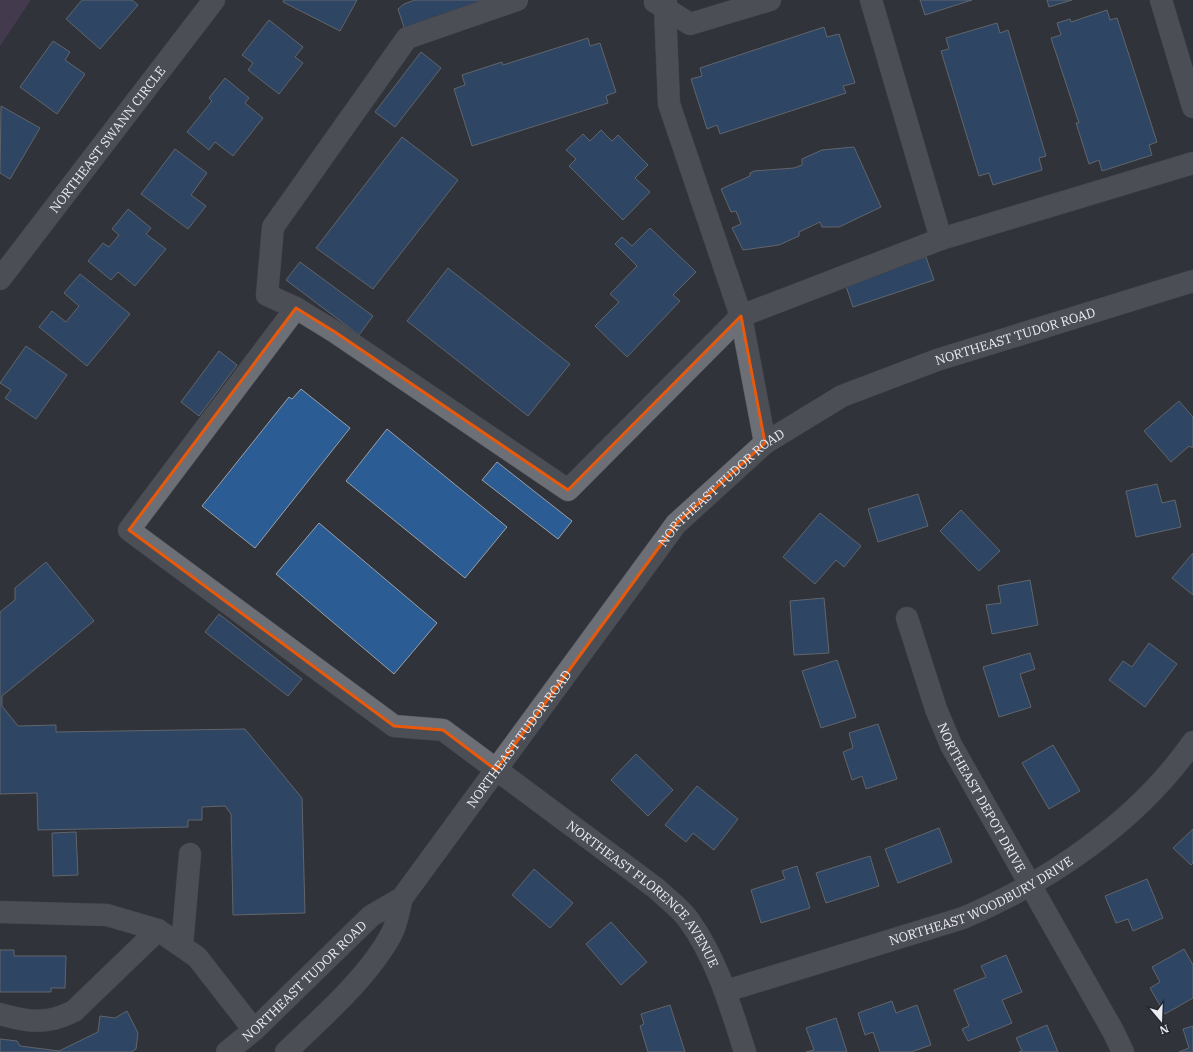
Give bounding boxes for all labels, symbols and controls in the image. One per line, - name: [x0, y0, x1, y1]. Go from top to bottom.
- street label: NORTHEAST SWANN CIRCLE: [46, 63, 169, 217]
- street label: NORTHEAST TUDOR ROAD: [933, 304, 1098, 369]
- street label: NORTHEAST TUDOR ROAD: [654, 425, 788, 550]
- street label: NORTHEAST TUDOR ROAD: [463, 667, 575, 811]
- street label: NORTHEAST DEPOT DRIVE: [934, 720, 1029, 875]
- street label: NORTHEAST FLORENCE AVENUE: [563, 817, 722, 970]
- street label: NORTHEAST WOODBURY DRIVE: [887, 853, 1076, 949]
- street label: NORTHEAST TUDOR ROAD: [239, 917, 370, 1045]
- north arrow: [1141, 1000, 1181, 1040]
- text: N: [1158, 1021, 1171, 1038]

